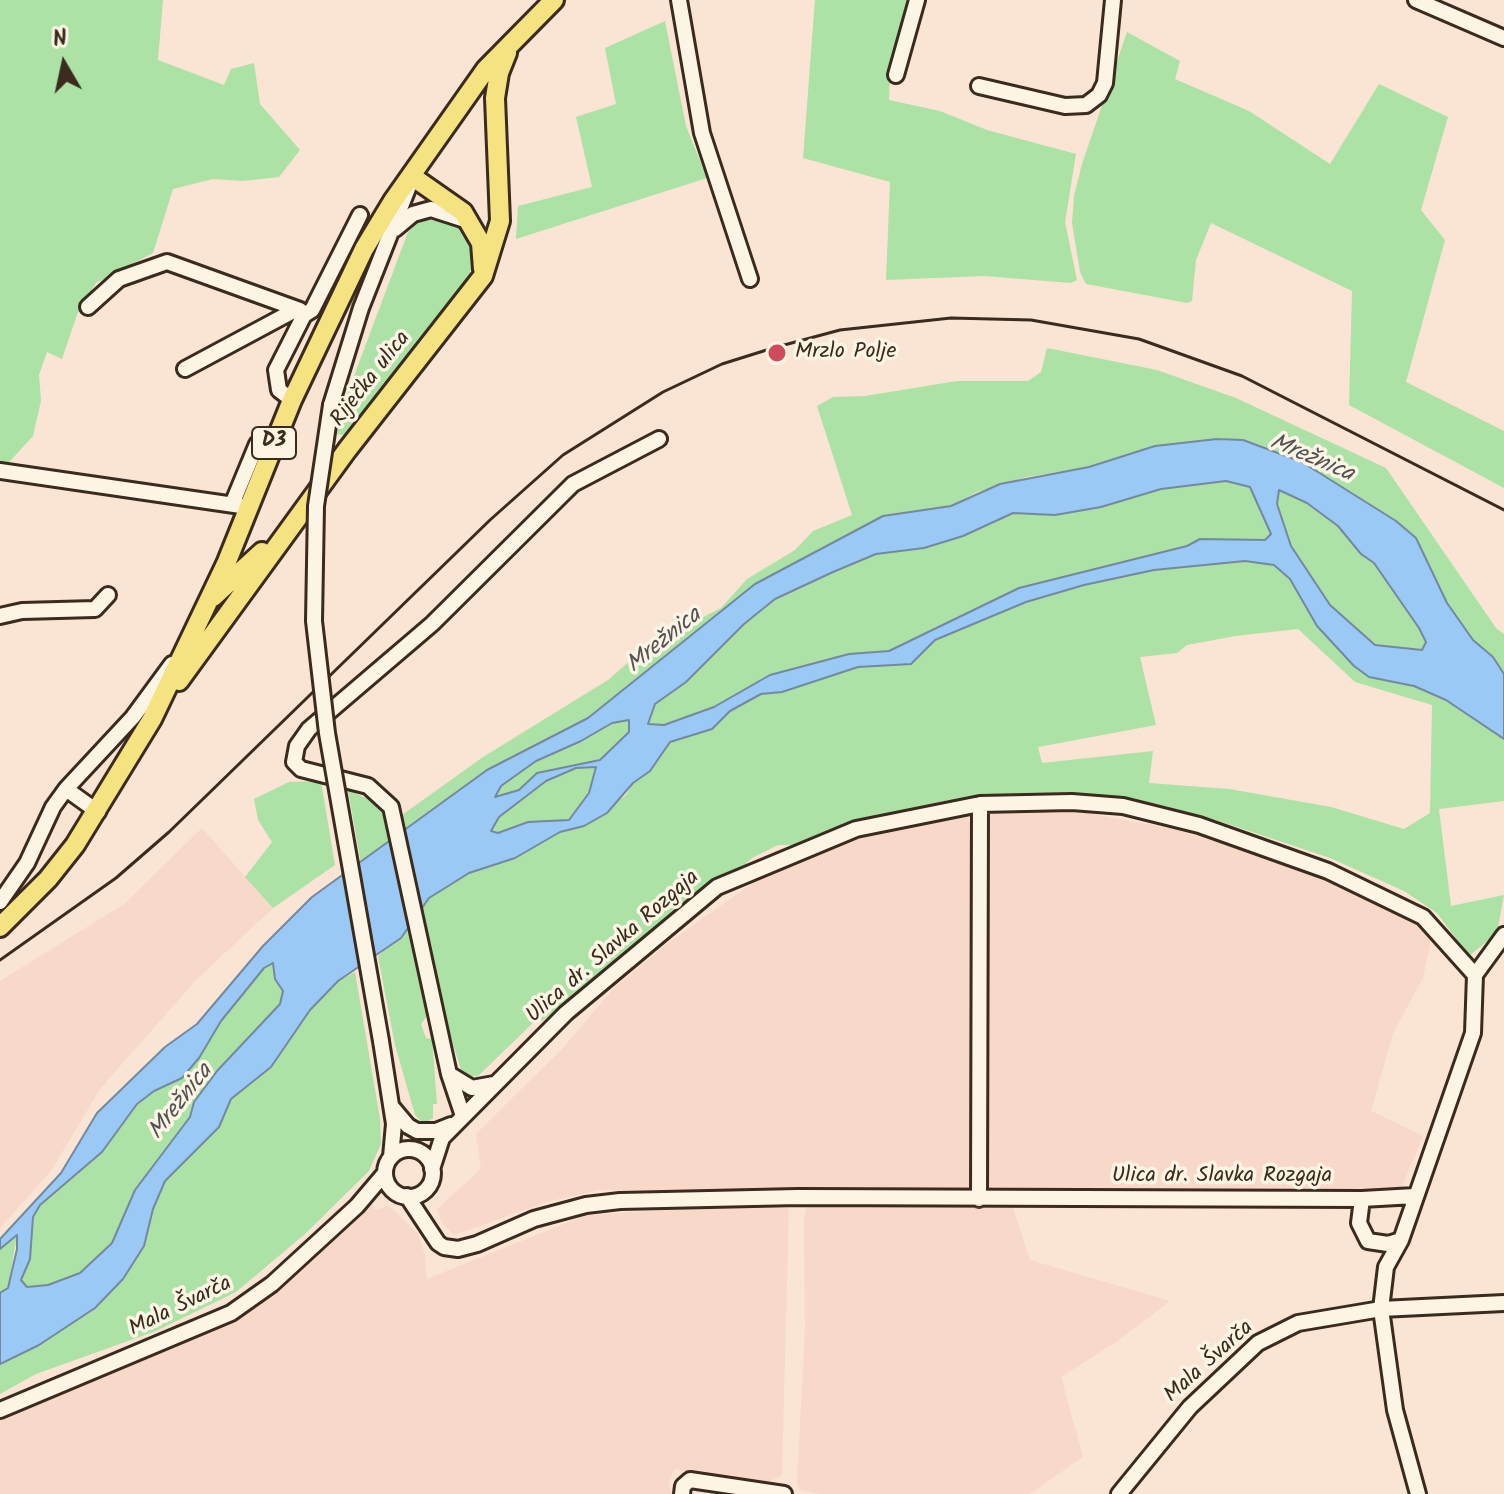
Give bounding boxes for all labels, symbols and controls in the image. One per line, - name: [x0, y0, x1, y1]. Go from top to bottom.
- text: N: [51, 21, 70, 58]
- north arrow: [24, 24, 104, 104]
- street label: Riječka ulica: [326, 327, 418, 433]
- place label: Mrzlo Polje: [795, 340, 896, 366]
- marker: Mrzlo Polje: [766, 342, 788, 364]
- road number: D3: [252, 427, 296, 459]
- water label: Mrežnica: [1265, 429, 1357, 491]
- water label: Mrežnica: [622, 603, 708, 681]
- street label: Ulica dr. Slavka Rozgaja: [522, 866, 706, 1030]
- water label: Mrežnica: [143, 1059, 221, 1147]
- street label: Ulica dr. Slavka Rozgaja: [1112, 1164, 1332, 1190]
- street label: Mala Švarča: [125, 1272, 237, 1344]
- street label: Mala Švarča: [1160, 1316, 1260, 1410]

